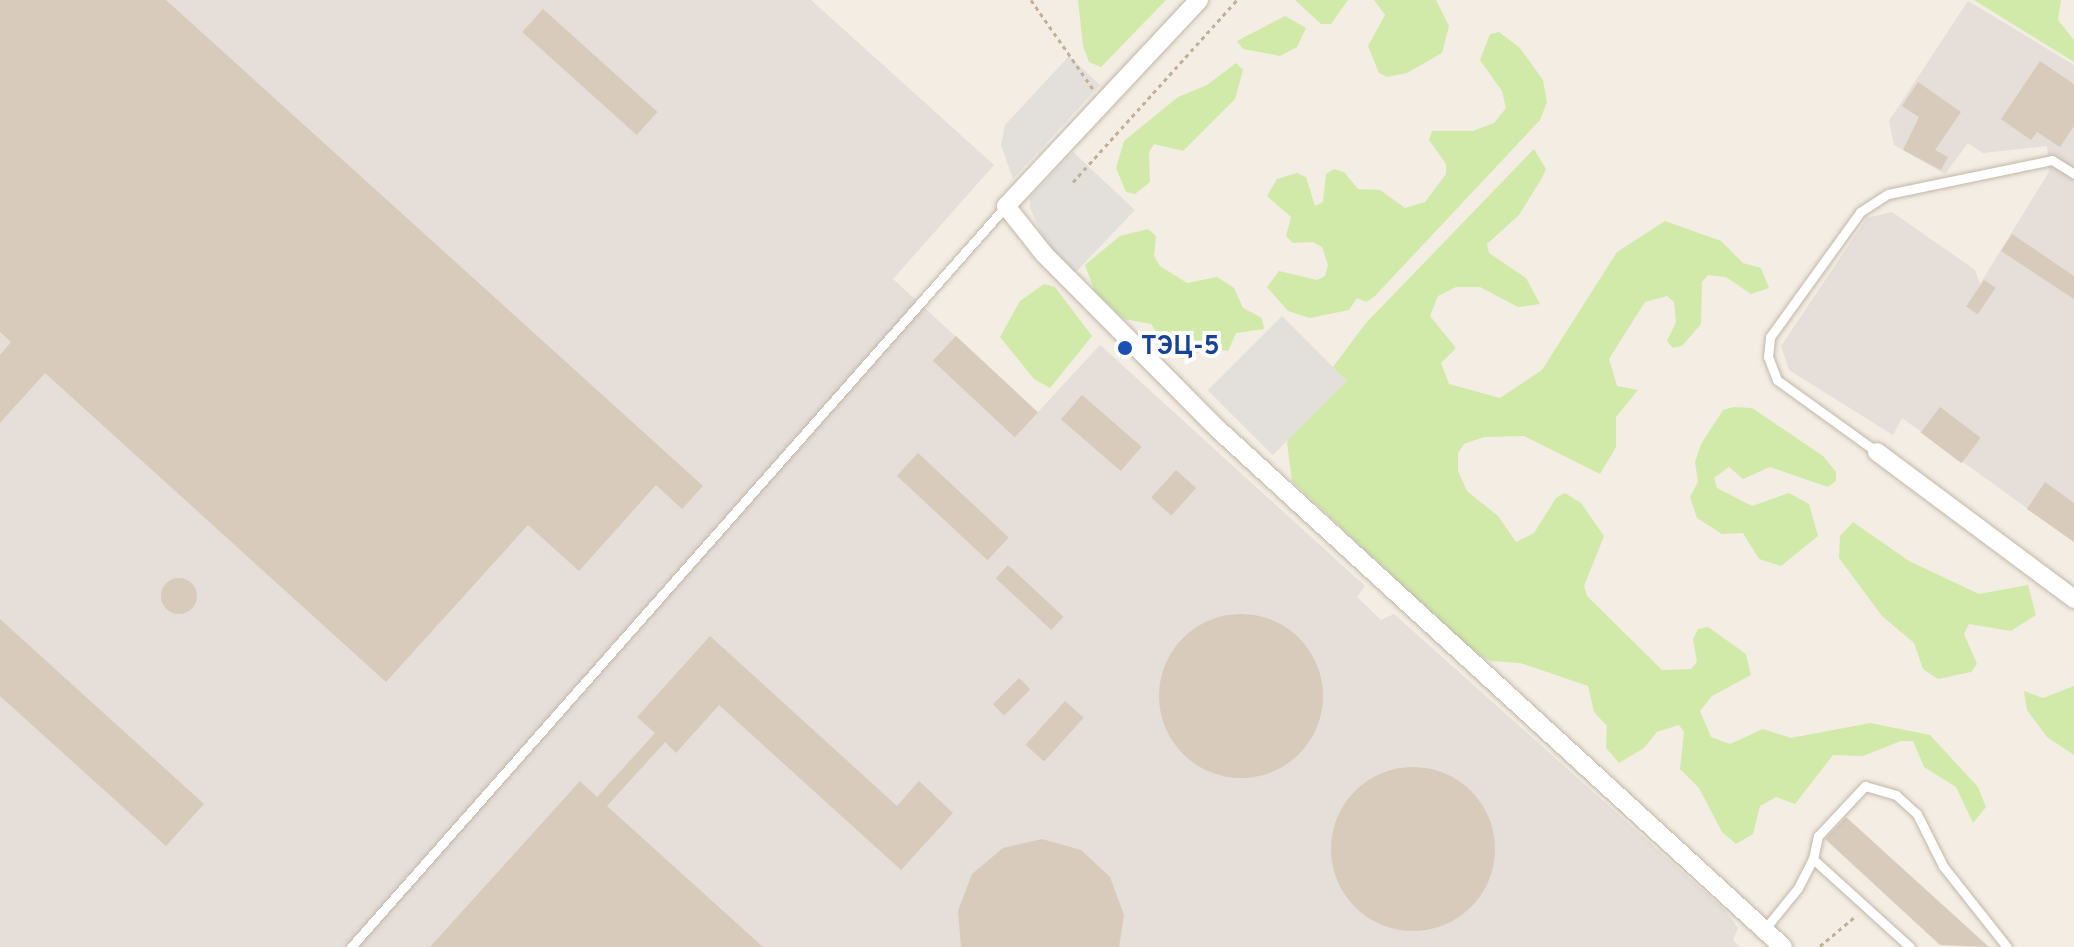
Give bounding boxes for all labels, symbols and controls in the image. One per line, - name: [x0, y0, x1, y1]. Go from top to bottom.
- place label: ТЭЦ-5: [1141, 332, 1220, 364]
- marker: ТЭЦ-5: [1116, 339, 1134, 357]

